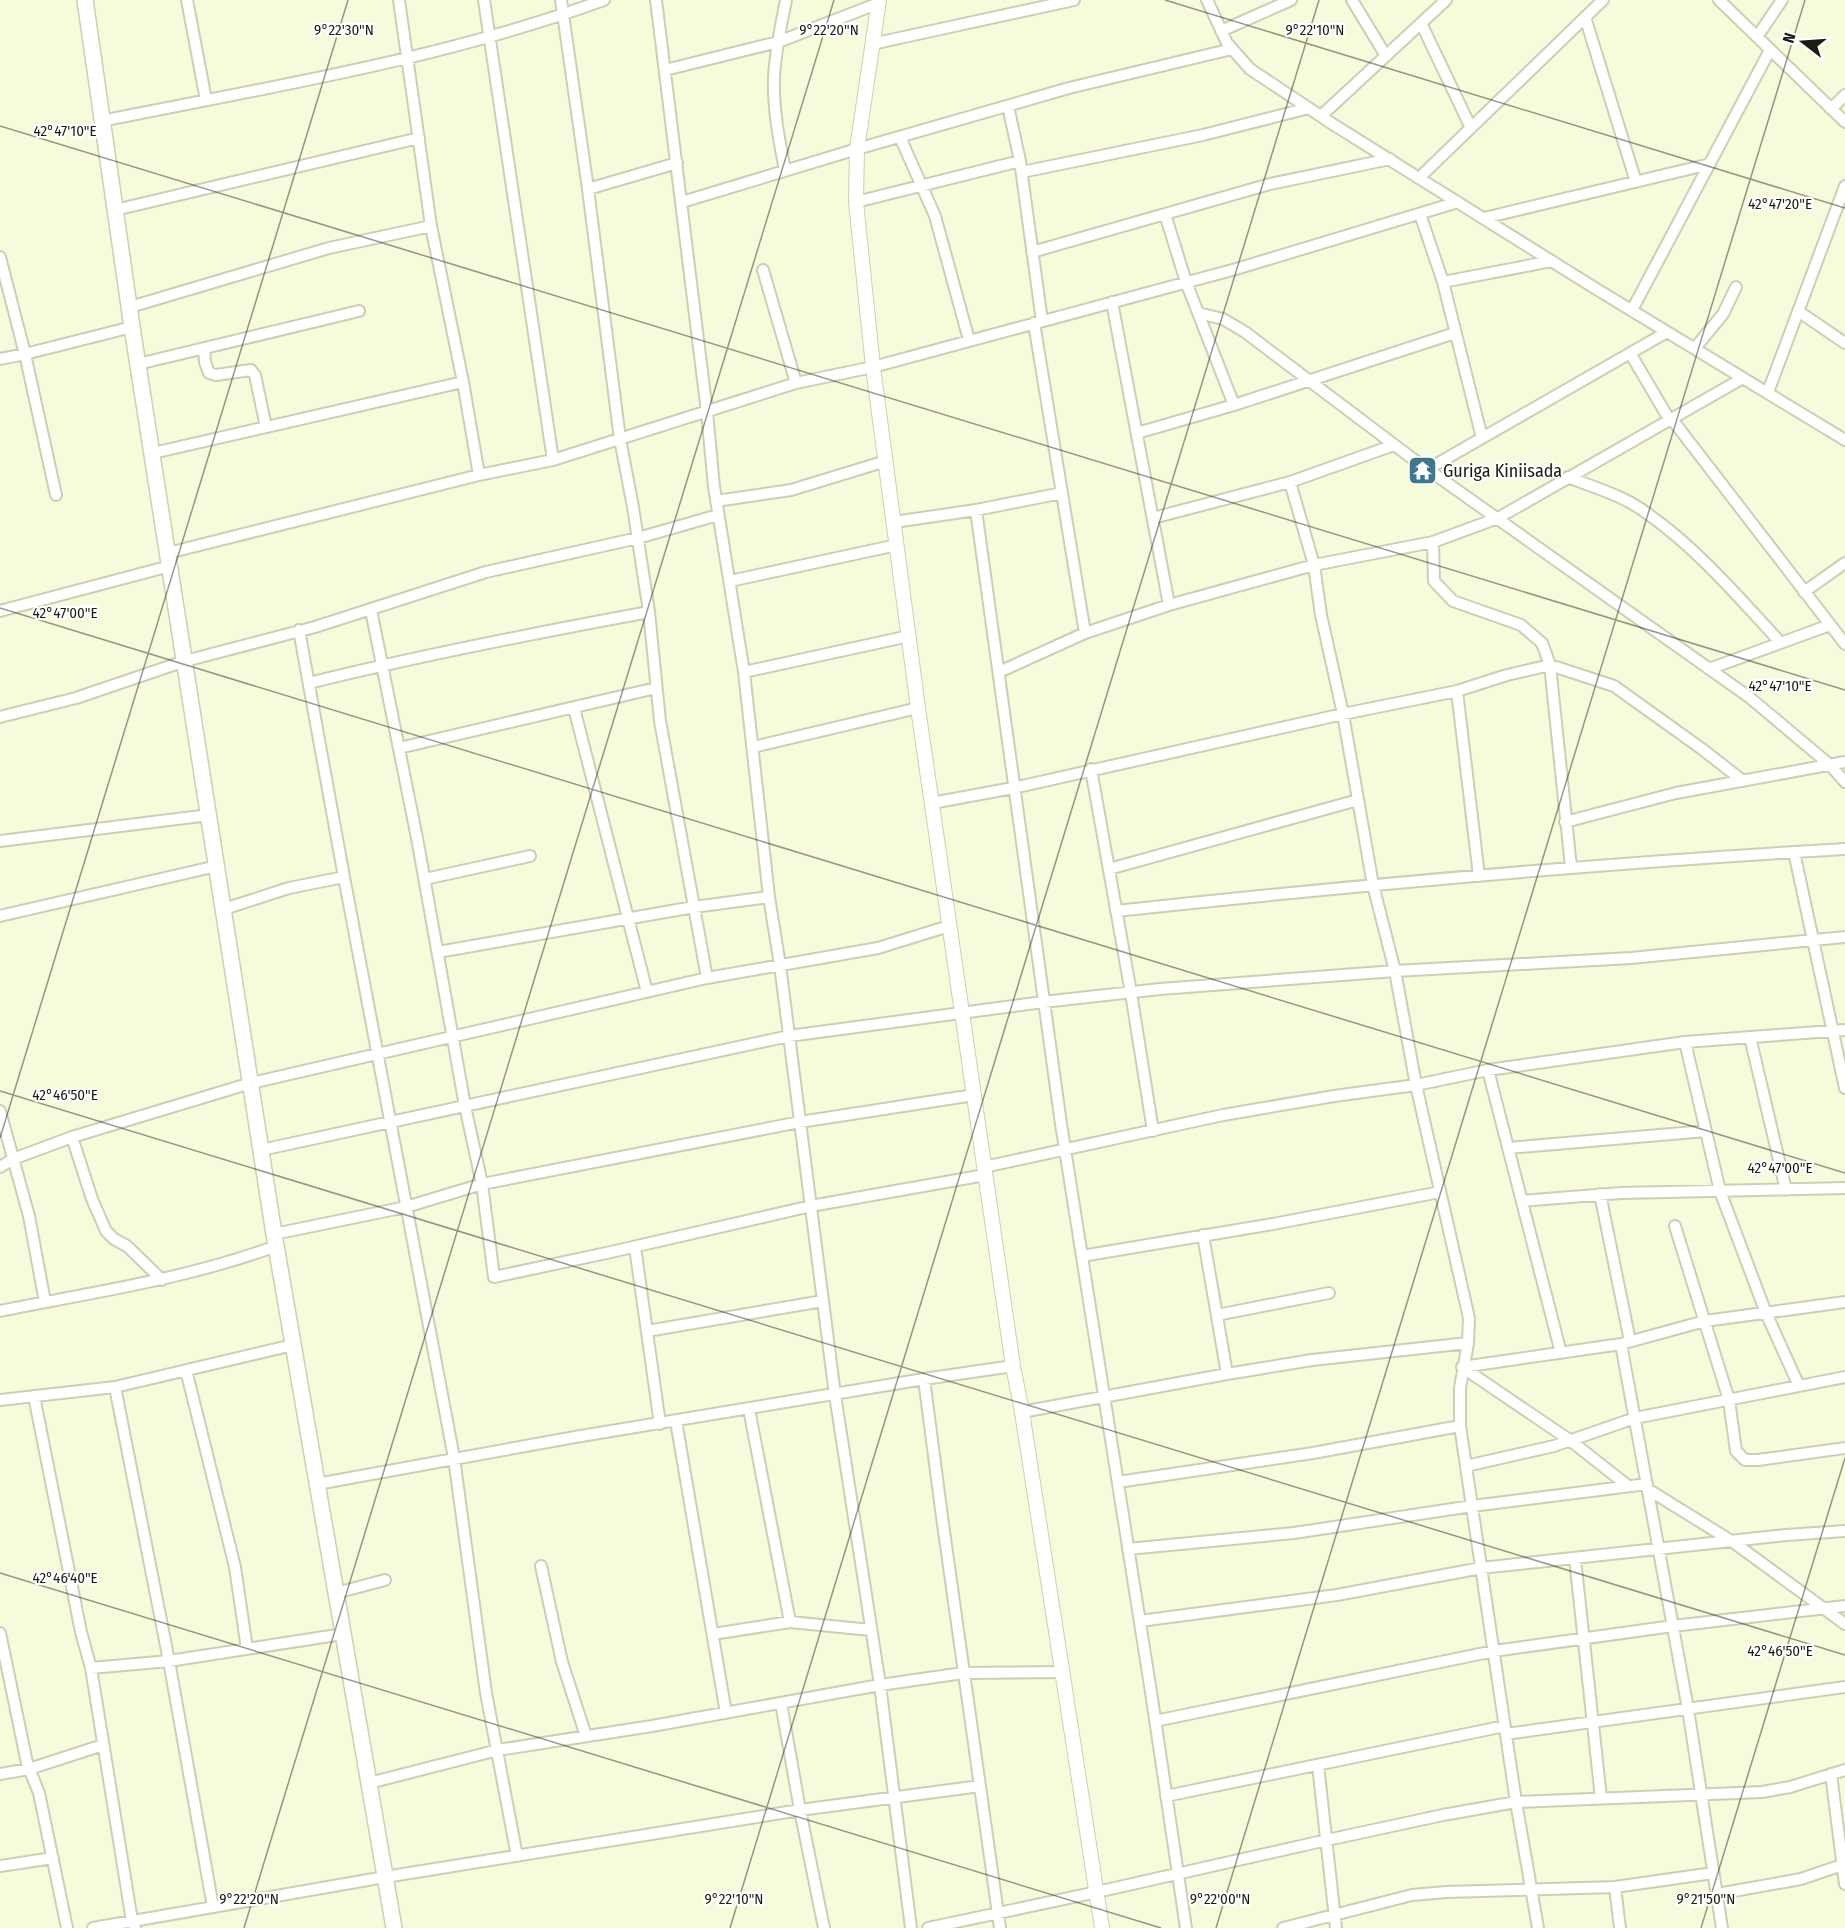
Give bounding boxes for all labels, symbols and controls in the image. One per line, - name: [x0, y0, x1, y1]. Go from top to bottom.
- north arrow: [1773, 12, 1833, 72]
- text: 9°22'30"N: [314, 21, 374, 39]
- text: 9°22'20"N: [799, 21, 859, 39]
- text: 9°22'10"N: [1286, 21, 1344, 39]
- text: N: [1779, 30, 1800, 45]
- text: 42°47'10"E: [33, 122, 97, 140]
- text: 42°47'20"E: [1748, 195, 1812, 213]
- temple icon: Guriga Kiniisada: [1406, 455, 1438, 487]
- place label: Guriga Kiniisada: [1443, 460, 1562, 482]
- text: 42°47'00"E: [33, 604, 97, 622]
- text: 42°47'10"E: [1748, 677, 1812, 695]
- text: 42°46'50"E: [32, 1086, 98, 1104]
- text: 42°47'00"E: [1748, 1159, 1812, 1177]
- text: 42°46'40"E: [32, 1569, 98, 1587]
- text: 42°46'50"E: [1747, 1642, 1813, 1660]
- text: 9°22'20"N: [219, 1890, 279, 1908]
- text: 9°22'10"N: [705, 1890, 763, 1908]
- text: 9°22'00"N: [1190, 1890, 1250, 1908]
- text: 9°21'50"N: [1677, 1890, 1735, 1908]

